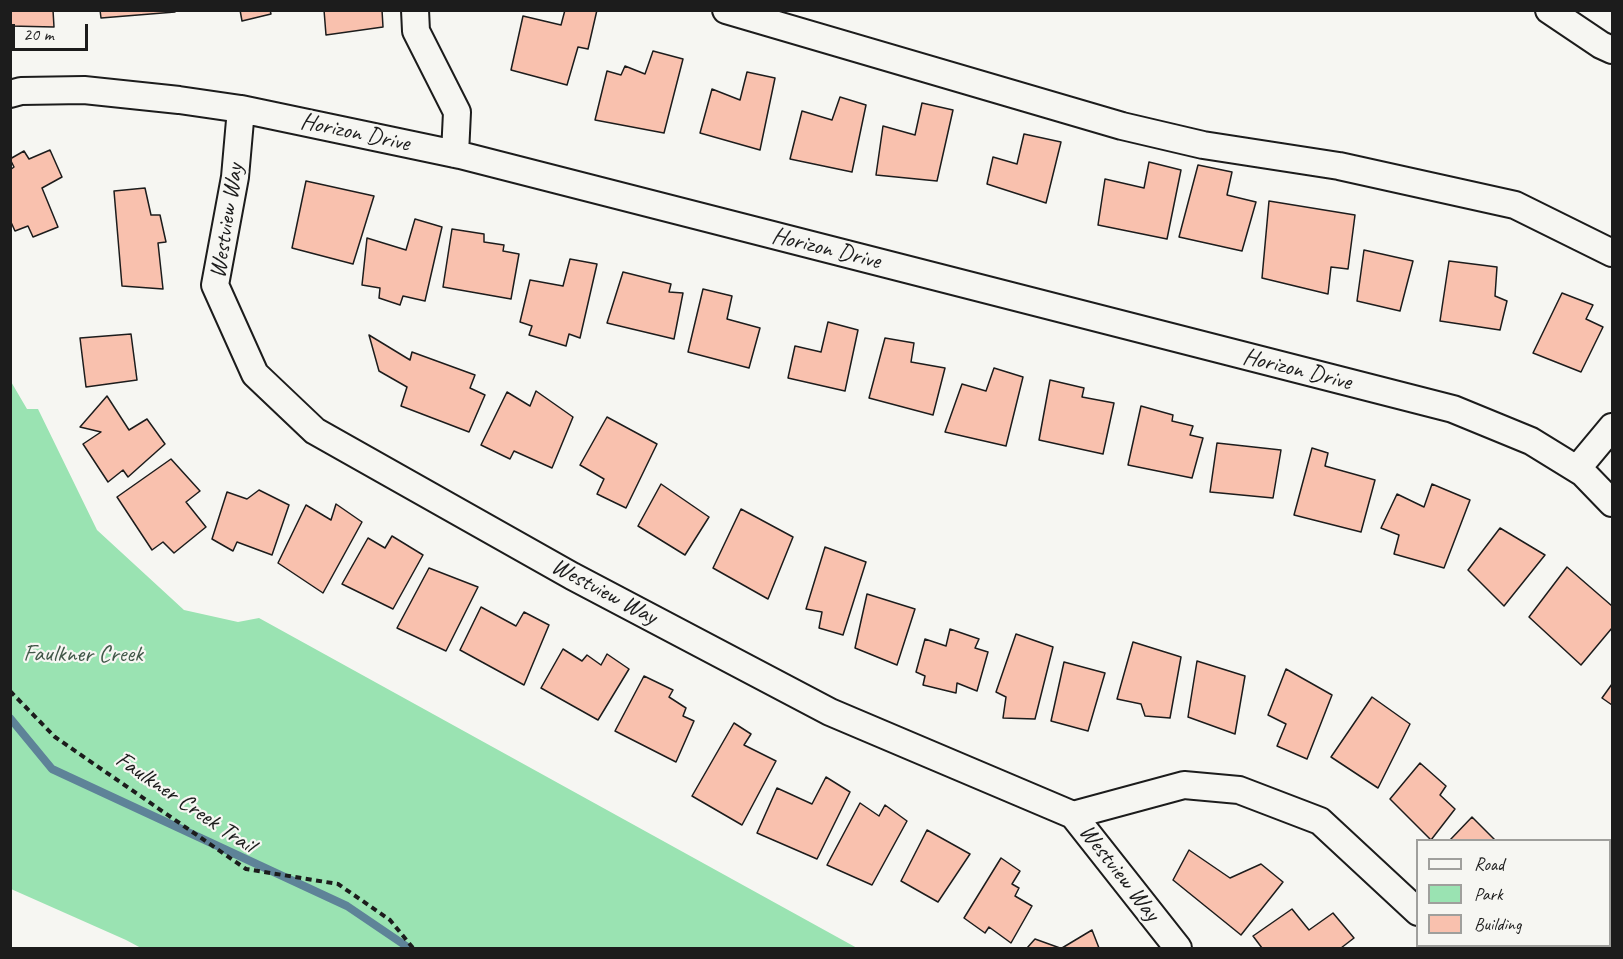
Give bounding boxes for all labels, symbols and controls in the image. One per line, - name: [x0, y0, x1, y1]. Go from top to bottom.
- scale bar: [15, 12, 92, 50]
- text: 20 m: [23, 23, 54, 45]
- street label: Horizon Drive: [298, 107, 412, 159]
- street label: Westview Way: [204, 162, 250, 280]
- street label: Horizon Drive: [769, 222, 883, 276]
- street label: Horizon Drive: [1240, 343, 1354, 397]
- street label: Westview Way: [546, 552, 662, 632]
- park label: Faulkner Creek: [23, 641, 143, 669]
- street label: Faulkner Creek Trail: [110, 746, 260, 860]
- street label: Westview Way: [1072, 819, 1166, 927]
- legend: [1416, 839, 1611, 947]
- text: Road: [1474, 853, 1504, 875]
- text: Park: [1474, 883, 1503, 905]
- text: Building: [1474, 913, 1521, 935]

